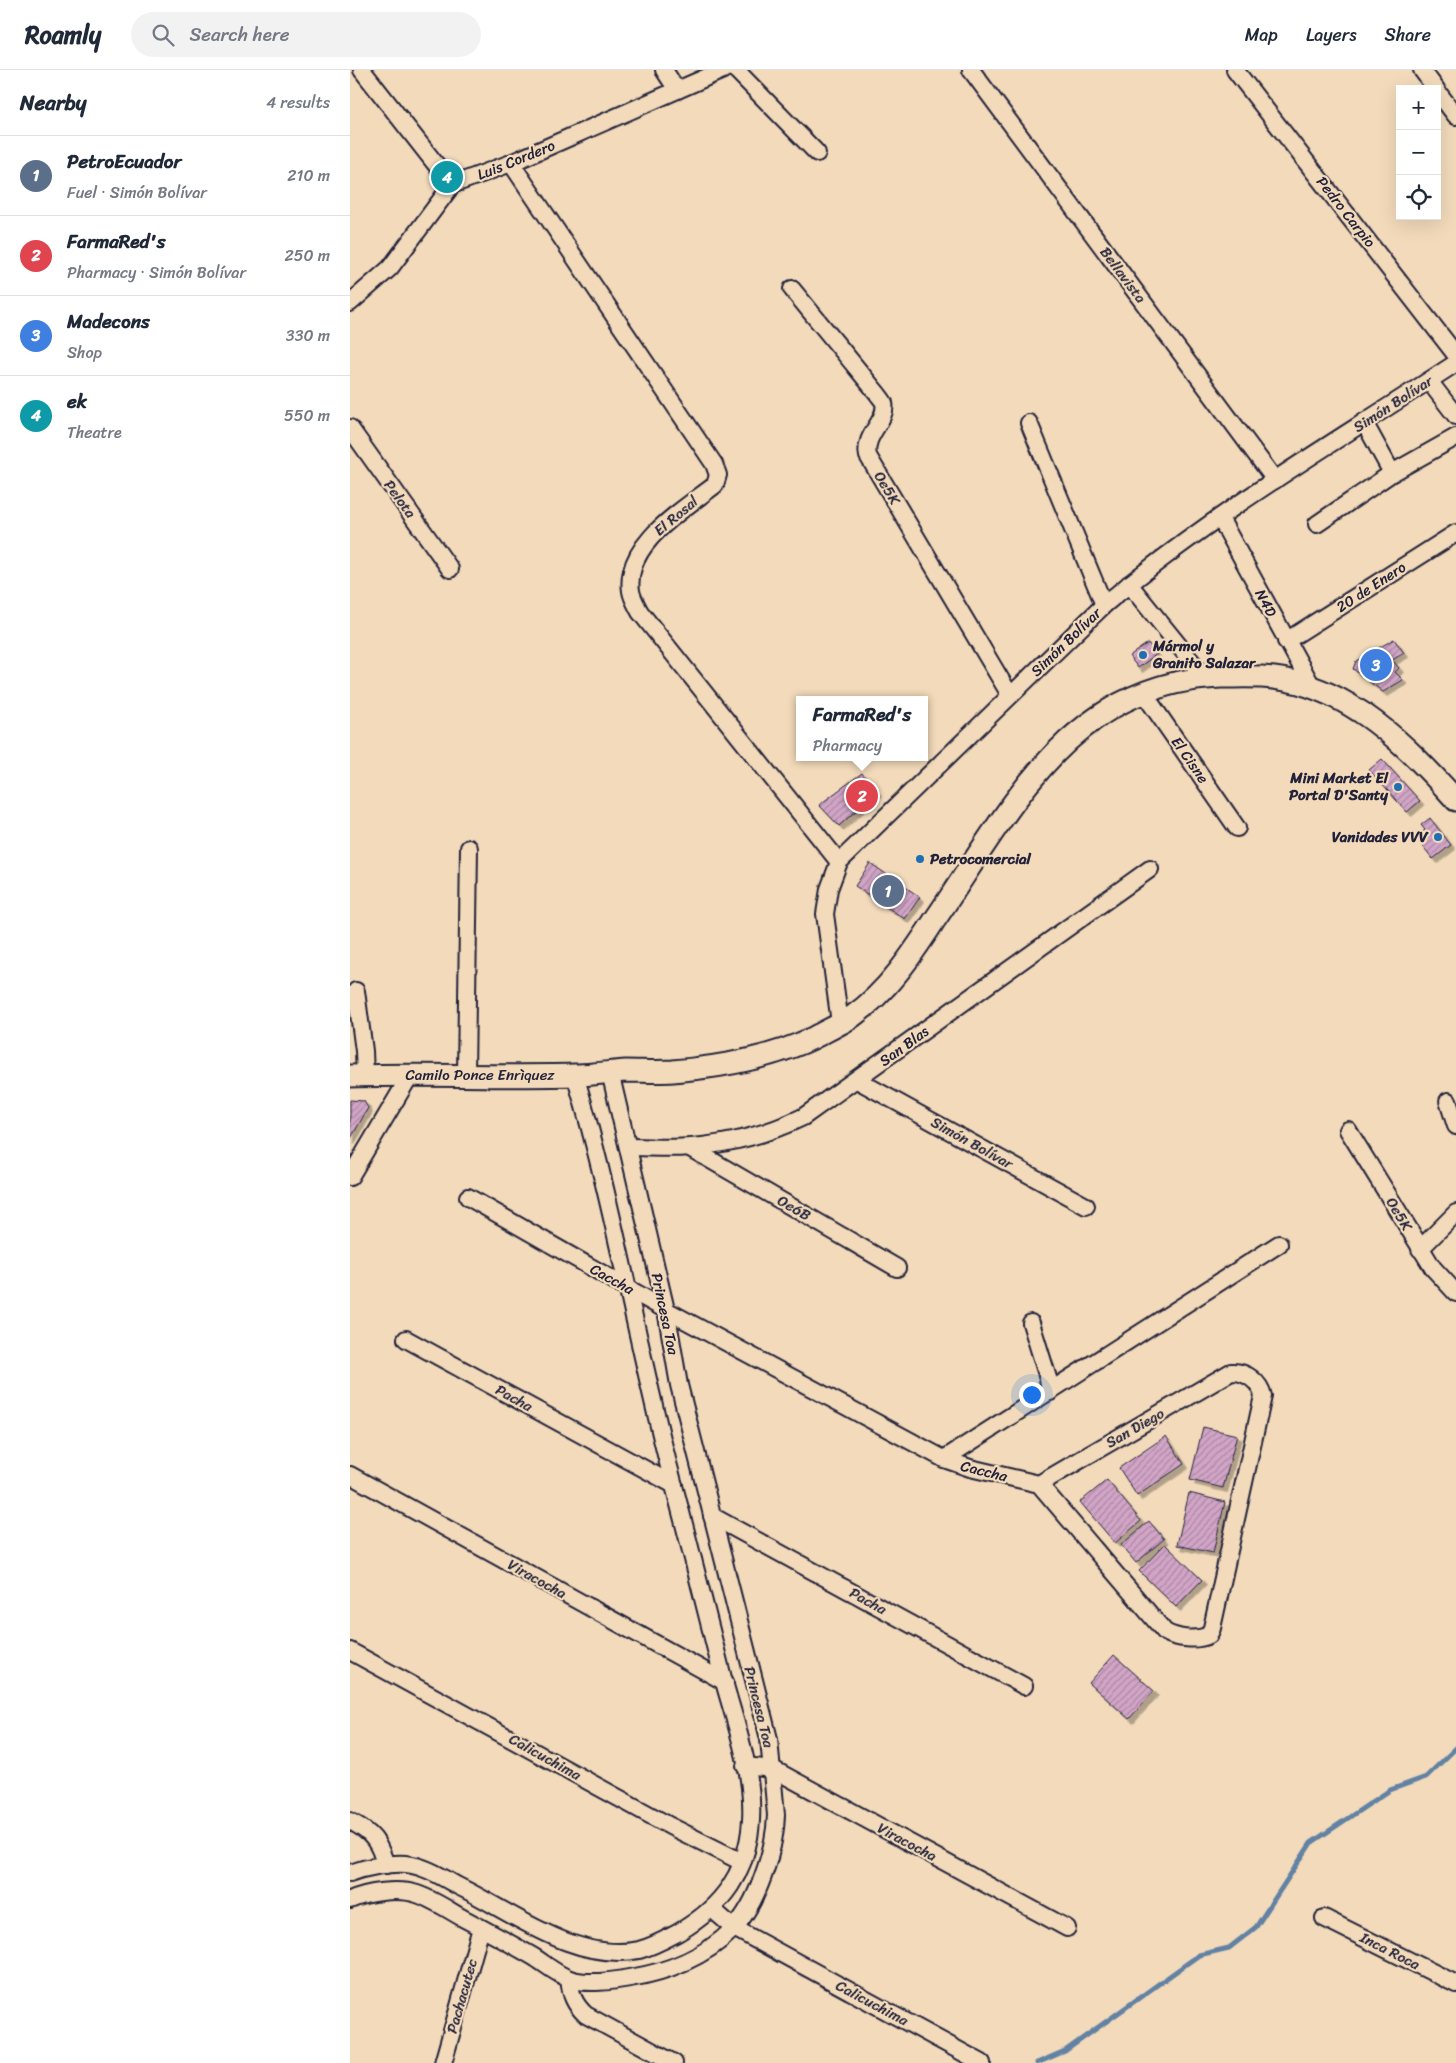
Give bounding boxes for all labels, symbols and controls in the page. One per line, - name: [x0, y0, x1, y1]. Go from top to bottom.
- search box: [131, 12, 481, 57]
- text: Roamly: [25, 14, 101, 56]
- text: Search here: [189, 18, 289, 51]
- text: Map: [1245, 19, 1278, 51]
- text: Layers: [1306, 19, 1357, 51]
- text: Share: [1385, 19, 1431, 51]
- icon: search: [149, 21, 177, 49]
- text: Nearby: [20, 84, 86, 122]
- map controls: [1396, 85, 1441, 220]
- button: +: [1396, 85, 1441, 130]
- text: 4 results: [266, 88, 330, 117]
- button: −: [1396, 130, 1441, 175]
- street label: Luis Cordero: [473, 132, 559, 187]
- text: PetroEcuador: [67, 145, 181, 178]
- pin: 4: [431, 158, 463, 196]
- text: 1: [33, 161, 39, 190]
- text: 210 m: [287, 161, 330, 190]
- street label: Pedro Carpio: [1310, 170, 1383, 254]
- button: locate: [1396, 175, 1441, 220]
- text: Fuel · Simón Bolívar: [67, 178, 207, 207]
- text: FarmaRed's: [67, 225, 165, 258]
- text: 2: [31, 241, 41, 270]
- text: 250 m: [284, 241, 330, 270]
- street label: Bellavista: [1093, 241, 1153, 309]
- text: Pharmacy · Simón Bolívar: [67, 258, 246, 287]
- text: Madecons: [67, 305, 150, 338]
- text: 3: [32, 321, 40, 350]
- text: 330 m: [286, 321, 330, 350]
- text: Shop: [67, 338, 102, 367]
- street label: Simón Bolívar: [1348, 368, 1439, 440]
- text: ek: [67, 385, 87, 418]
- text: 4: [31, 401, 41, 430]
- text: 550 m: [284, 401, 330, 430]
- text: Theatre: [67, 418, 122, 447]
- street label: Oe5K: [867, 466, 908, 511]
- street label: Pelota: [377, 474, 423, 524]
- street label: El Rosal: [648, 489, 705, 543]
- street label: 20 de Enero: [1331, 554, 1412, 619]
- street label: N4D: [1248, 584, 1284, 622]
- street label: Simón Bolívar: [1024, 600, 1108, 683]
- place label: Mármol y Granito Salazar: [1152, 633, 1257, 676]
- pin: 3: [1360, 646, 1392, 684]
- marker: Mármol y Granito Salazar: [1137, 649, 1149, 661]
- popup: [796, 696, 928, 761]
- text: FarmaRed's: [813, 698, 911, 731]
- text: Pharmacy: [813, 731, 882, 760]
- street label: El Cisne: [1164, 731, 1216, 789]
- place label: Mini Market El Portal D'Santy: [1289, 765, 1389, 808]
- pin: 2: [846, 777, 878, 815]
- marker: Mini Market El Portal D'Santy: [1392, 781, 1404, 793]
- place label: Vanidades VVV: [1332, 824, 1429, 850]
- marker: Vanidades VVV: [1432, 831, 1444, 843]
- place label: Petrocomercial: [930, 846, 1032, 872]
- marker: Petrocomercial: [914, 853, 926, 865]
- pin: 1: [872, 872, 904, 910]
- street label: San Blas: [873, 1018, 935, 1073]
- street label: Camilo Ponce Enrìquez: [406, 1062, 555, 1088]
- street label: Simón Bolívar: [926, 1110, 1019, 1177]
- street label: Oe6B: [772, 1188, 816, 1228]
- street label: Oe5K: [1379, 1192, 1420, 1237]
- street label: Caccha: [585, 1256, 639, 1302]
- street label: Princesa Toa: [644, 1271, 686, 1358]
- street label: Pacha: [490, 1377, 538, 1419]
- your location: [1019, 1382, 1045, 1408]
- street label: San Diego: [1101, 1400, 1170, 1455]
- street label: Caccha: [958, 1453, 1011, 1489]
- street label: Viracocha: [502, 1552, 572, 1606]
- street label: Pacha: [844, 1580, 892, 1622]
- street label: Princesa Toa: [736, 1664, 782, 1751]
- street label: Calicuchima: [504, 1726, 586, 1788]
- street label: Viracocha: [872, 1815, 942, 1869]
- street label: Inca Roca: [1354, 1924, 1425, 1977]
- street label: Pachacutec: [439, 1956, 485, 2036]
- street label: Calicuchima: [831, 1973, 914, 2033]

